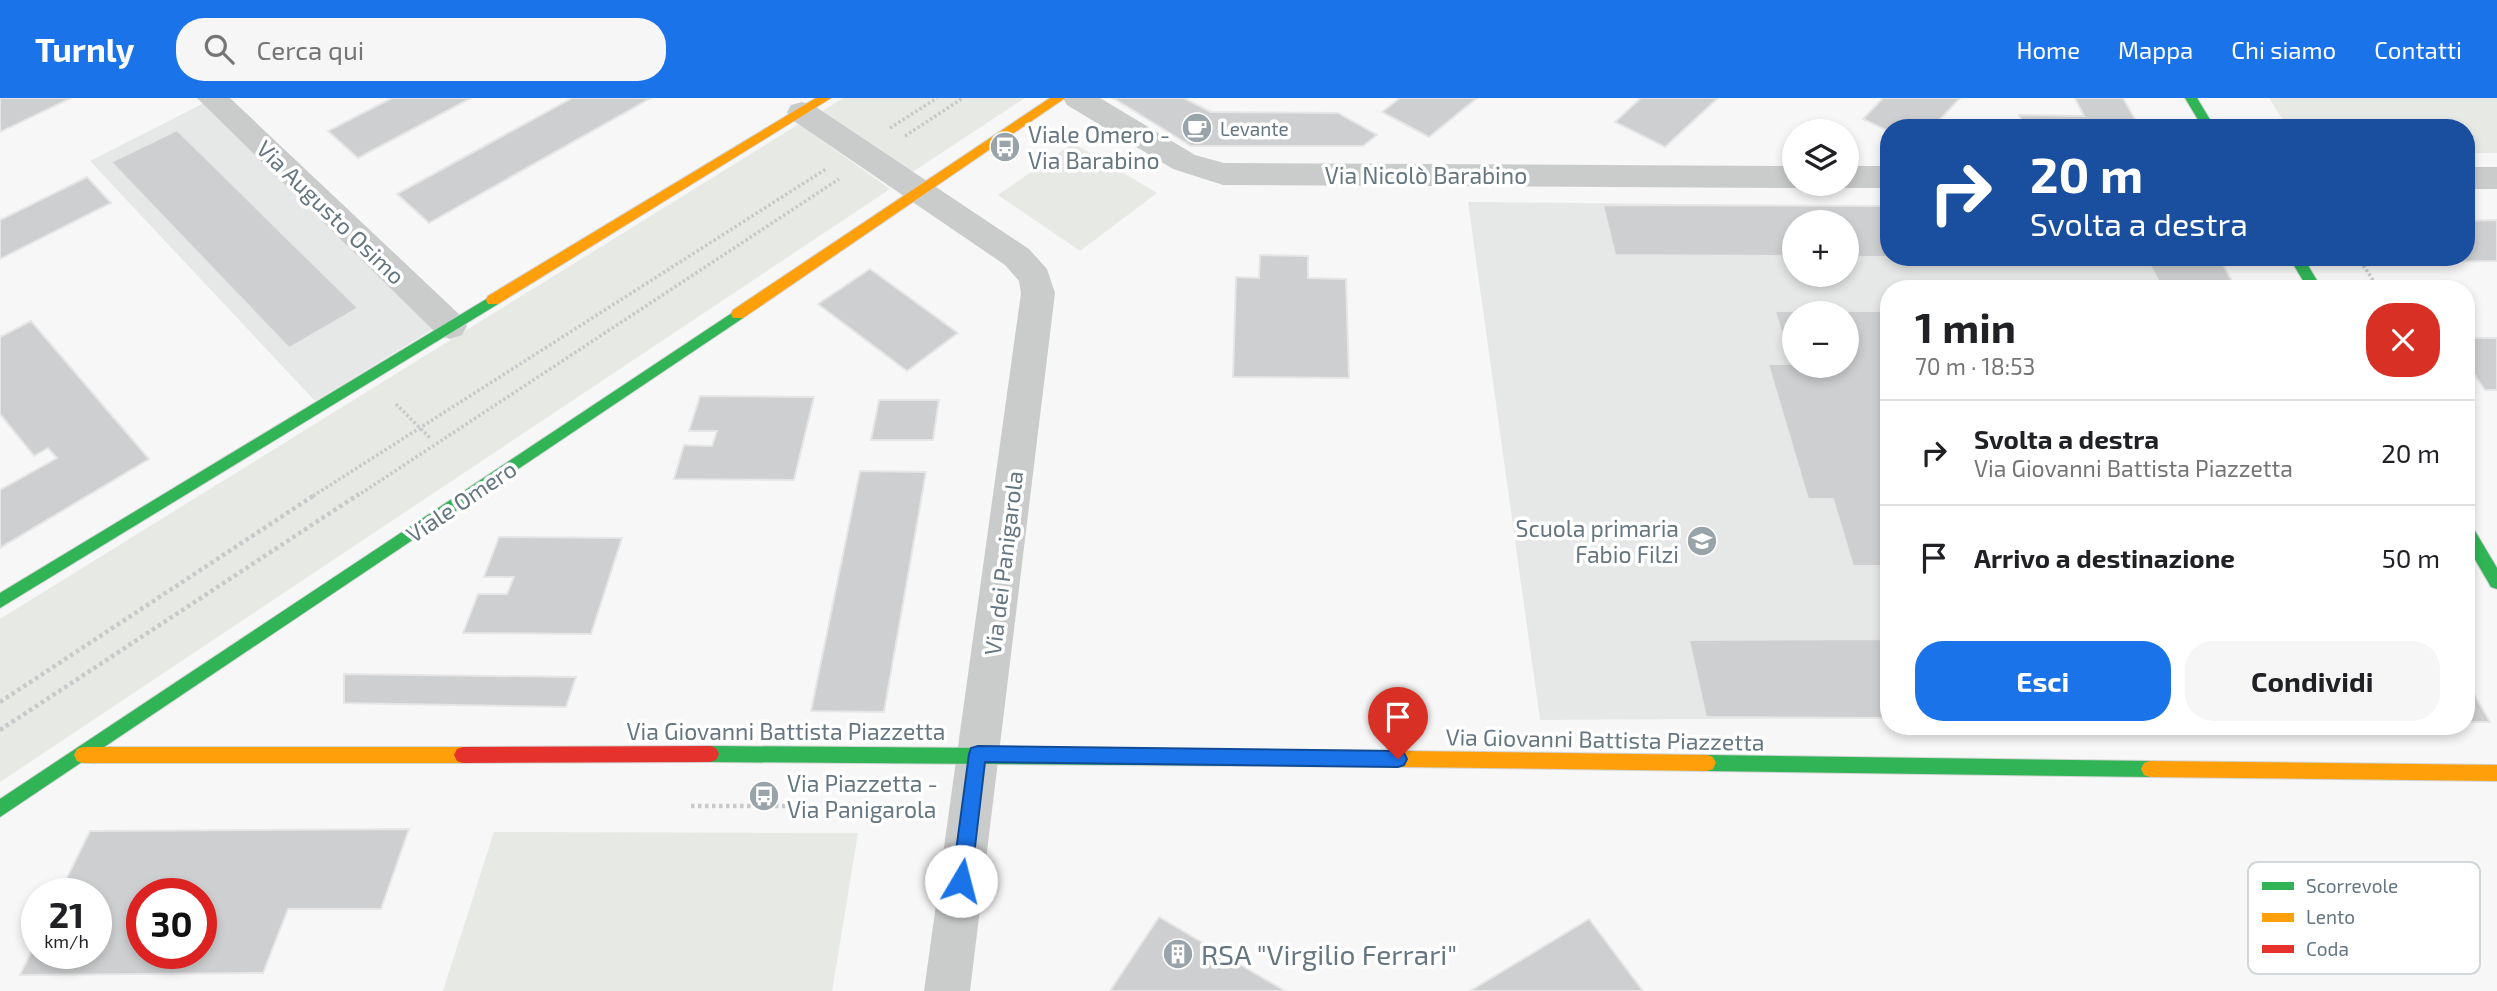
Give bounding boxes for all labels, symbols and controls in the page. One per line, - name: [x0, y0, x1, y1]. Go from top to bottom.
- search box: [176, 18, 666, 81]
- text: Turnly: [35, 29, 134, 69]
- icon: search: [200, 30, 238, 68]
- text: Cerca qui: [256, 34, 364, 65]
- text: Home: [2016, 35, 2080, 64]
- text: Mappa: [2118, 35, 2193, 64]
- text: Chi siamo: [2231, 35, 2336, 64]
- text: Contatti: [2374, 35, 2462, 64]
- cafe icon: Levante: [1180, 111, 1214, 145]
- place label: Levante: [1220, 117, 1289, 140]
- map controls: [1782, 119, 1859, 378]
- button: layers: [1782, 119, 1859, 196]
- place label: Viale Omero - Via Barabino: [1028, 120, 1170, 174]
- bus stop icon: Viale Omero - Via Barabino: [988, 130, 1022, 164]
- street label: Via Augusto Osimo: [251, 134, 411, 290]
- text: 20 m: [2030, 144, 2143, 203]
- icon: right: [1915, 147, 2006, 238]
- street label: Via Nicolò Barabino: [1325, 161, 1527, 189]
- text: Svolta a destra: [2030, 204, 2248, 242]
- button: +: [1782, 210, 1859, 287]
- button: −: [1782, 301, 1859, 378]
- text: 1 min: [1915, 301, 2016, 351]
- button: close: [2366, 303, 2440, 377]
- text: 70 m · 18:53: [1915, 352, 2035, 380]
- text: Svolta a destra: [1974, 423, 2159, 454]
- icon: right: [1915, 434, 1953, 472]
- text: 20 m: [2381, 437, 2440, 468]
- street label: Viale Omero: [401, 454, 521, 548]
- text: Via Giovanni Battista Piazzetta: [1974, 454, 2293, 482]
- street label: Via dei Panigarola: [978, 469, 1028, 657]
- place label: Scuola primaria Fabio Filzi: [1515, 514, 1679, 568]
- school or university icon: Scuola primaria Fabio Filzi: [1685, 524, 1719, 558]
- icon: arrive: [1915, 539, 1953, 577]
- text: Arrivo a destinazione: [1974, 542, 2235, 573]
- text: 50 m: [2382, 542, 2440, 573]
- button: Esci: [1915, 641, 2171, 721]
- button: Condividi: [2185, 641, 2440, 721]
- pin: [1368, 687, 1428, 759]
- icon: arrive: [1379, 698, 1417, 736]
- street label: Via Giovanni Battista Piazzetta: [627, 717, 945, 745]
- street label: Via Giovanni Battista Piazzetta: [1445, 722, 1765, 756]
- place label: Via Piazzetta - Via Panigarola: [787, 769, 938, 823]
- bus stop icon: Via Piazzetta - Via Panigarola: [747, 779, 781, 813]
- position arrow: [924, 844, 998, 918]
- legend: [2248, 862, 2480, 974]
- text: Scorrevole: [2306, 874, 2398, 897]
- speed limit sign: 30: [126, 878, 217, 969]
- text: 21: [49, 893, 84, 935]
- text: Lento: [2306, 905, 2355, 928]
- text: km/h: [44, 930, 89, 952]
- building icon: RSA "Virgilio Ferrari": [1161, 937, 1195, 971]
- place label: RSA "Virgilio Ferrari": [1201, 937, 1457, 971]
- text: Coda: [2306, 937, 2349, 960]

